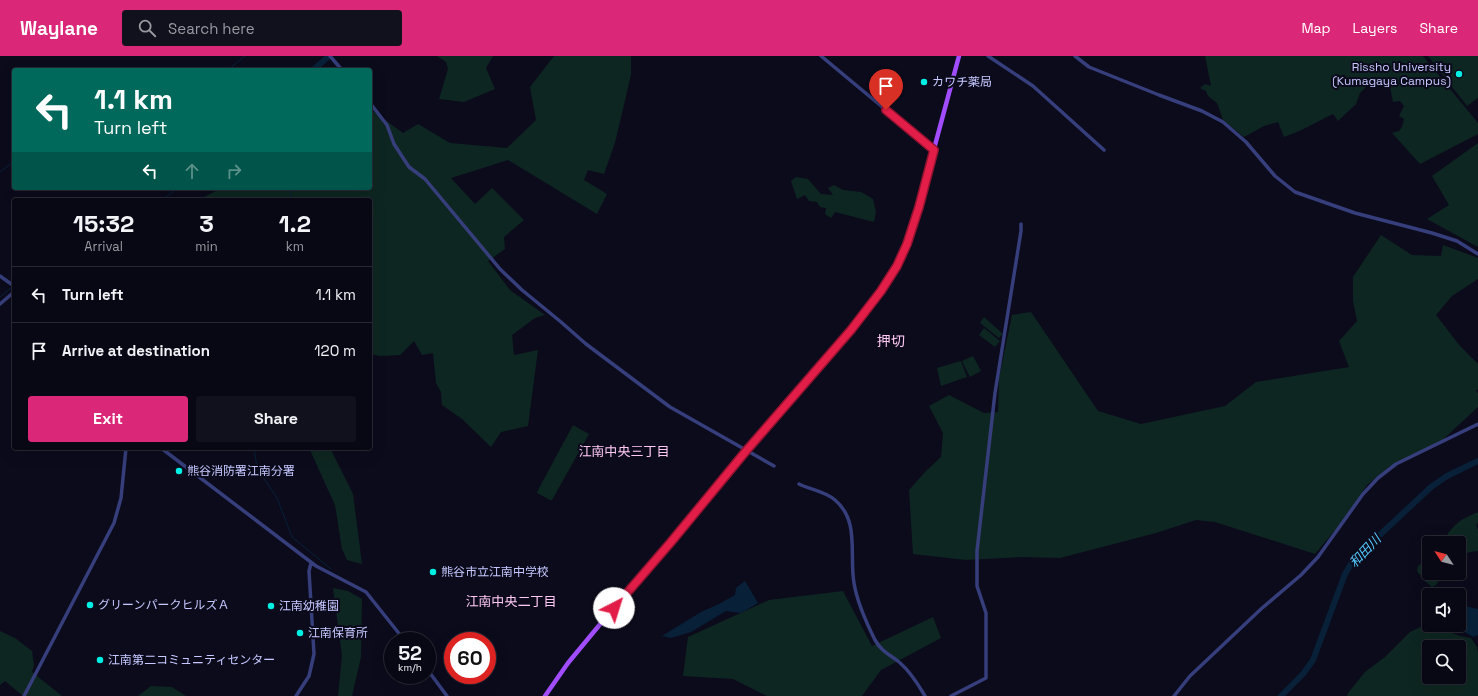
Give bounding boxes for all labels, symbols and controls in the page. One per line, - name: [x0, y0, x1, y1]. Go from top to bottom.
- search box: [122, 10, 402, 46]
- text: Waylane: [20, 16, 98, 41]
- icon: search: [136, 17, 158, 39]
- text: Search here: [168, 19, 255, 38]
- text: Map: [1301, 19, 1331, 37]
- text: Layers: [1353, 19, 1397, 37]
- text: Share: [1419, 19, 1458, 37]
- place label: Rissho University (Kumagaya Campus): [1332, 59, 1451, 89]
- pin: [869, 69, 903, 110]
- marker: Rissho University (Kumagaya Campus): [1454, 69, 1464, 79]
- place label: カワチ薬局: [932, 74, 992, 90]
- icon: arrive: [875, 75, 897, 97]
- marker: カワチ薬局: [919, 77, 929, 87]
- text: 1.1 km: [94, 81, 173, 117]
- icon: left: [28, 84, 80, 136]
- text: Turn left: [94, 116, 167, 139]
- icon: left: [139, 160, 161, 182]
- icon: ahead: [181, 160, 203, 182]
- icon: right: [223, 160, 245, 182]
- text: 15:32: [73, 208, 134, 239]
- text: 3: [199, 208, 214, 239]
- text: 1.2: [279, 208, 311, 239]
- text: Arrival: [84, 238, 123, 255]
- text: min: [195, 238, 218, 255]
- text: km: [286, 238, 304, 255]
- icon: left: [28, 284, 50, 306]
- text: Turn left: [62, 285, 124, 304]
- text: 1.1 km: [315, 285, 356, 304]
- district label: 押切: [877, 332, 905, 350]
- icon: arrive: [28, 340, 50, 362]
- text: Arrive at destination: [62, 341, 210, 360]
- text: 120 m: [314, 341, 356, 360]
- button: Exit: [28, 396, 188, 442]
- button: Share: [196, 396, 356, 442]
- district label: 江南中央三丁目: [578, 443, 670, 460]
- place label: 熊谷消防署江南分署: [187, 463, 295, 479]
- marker: 熊谷消防署江南分署: [174, 466, 184, 476]
- water label: 和田川: [1345, 529, 1386, 571]
- north arrow: [1422, 536, 1466, 580]
- map controls: [1422, 536, 1466, 684]
- place label: 熊谷市立江南中学校: [441, 564, 549, 580]
- marker: 熊谷市立江南中学校: [428, 567, 438, 577]
- position arrow: [593, 587, 635, 629]
- button: sound: [1422, 588, 1466, 632]
- district label: 江南中央二丁目: [465, 593, 557, 610]
- place label: グリーンパークヒルズＡ: [98, 597, 229, 613]
- place label: 江南幼稚園: [279, 598, 339, 614]
- marker: グリーンパークヒルズＡ: [85, 600, 95, 610]
- marker: 江南幼稚園: [266, 601, 276, 611]
- place label: 江南保育所: [308, 625, 368, 641]
- marker: 江南保育所: [295, 628, 305, 638]
- speed limit sign: 60: [444, 632, 496, 684]
- text: 52: [398, 640, 422, 666]
- button: search: [1422, 640, 1466, 684]
- place label: 江南第二コミュニティセンター: [108, 652, 275, 668]
- marker: 江南第二コミュニティセンター: [95, 655, 105, 665]
- text: km/h: [398, 661, 422, 674]

